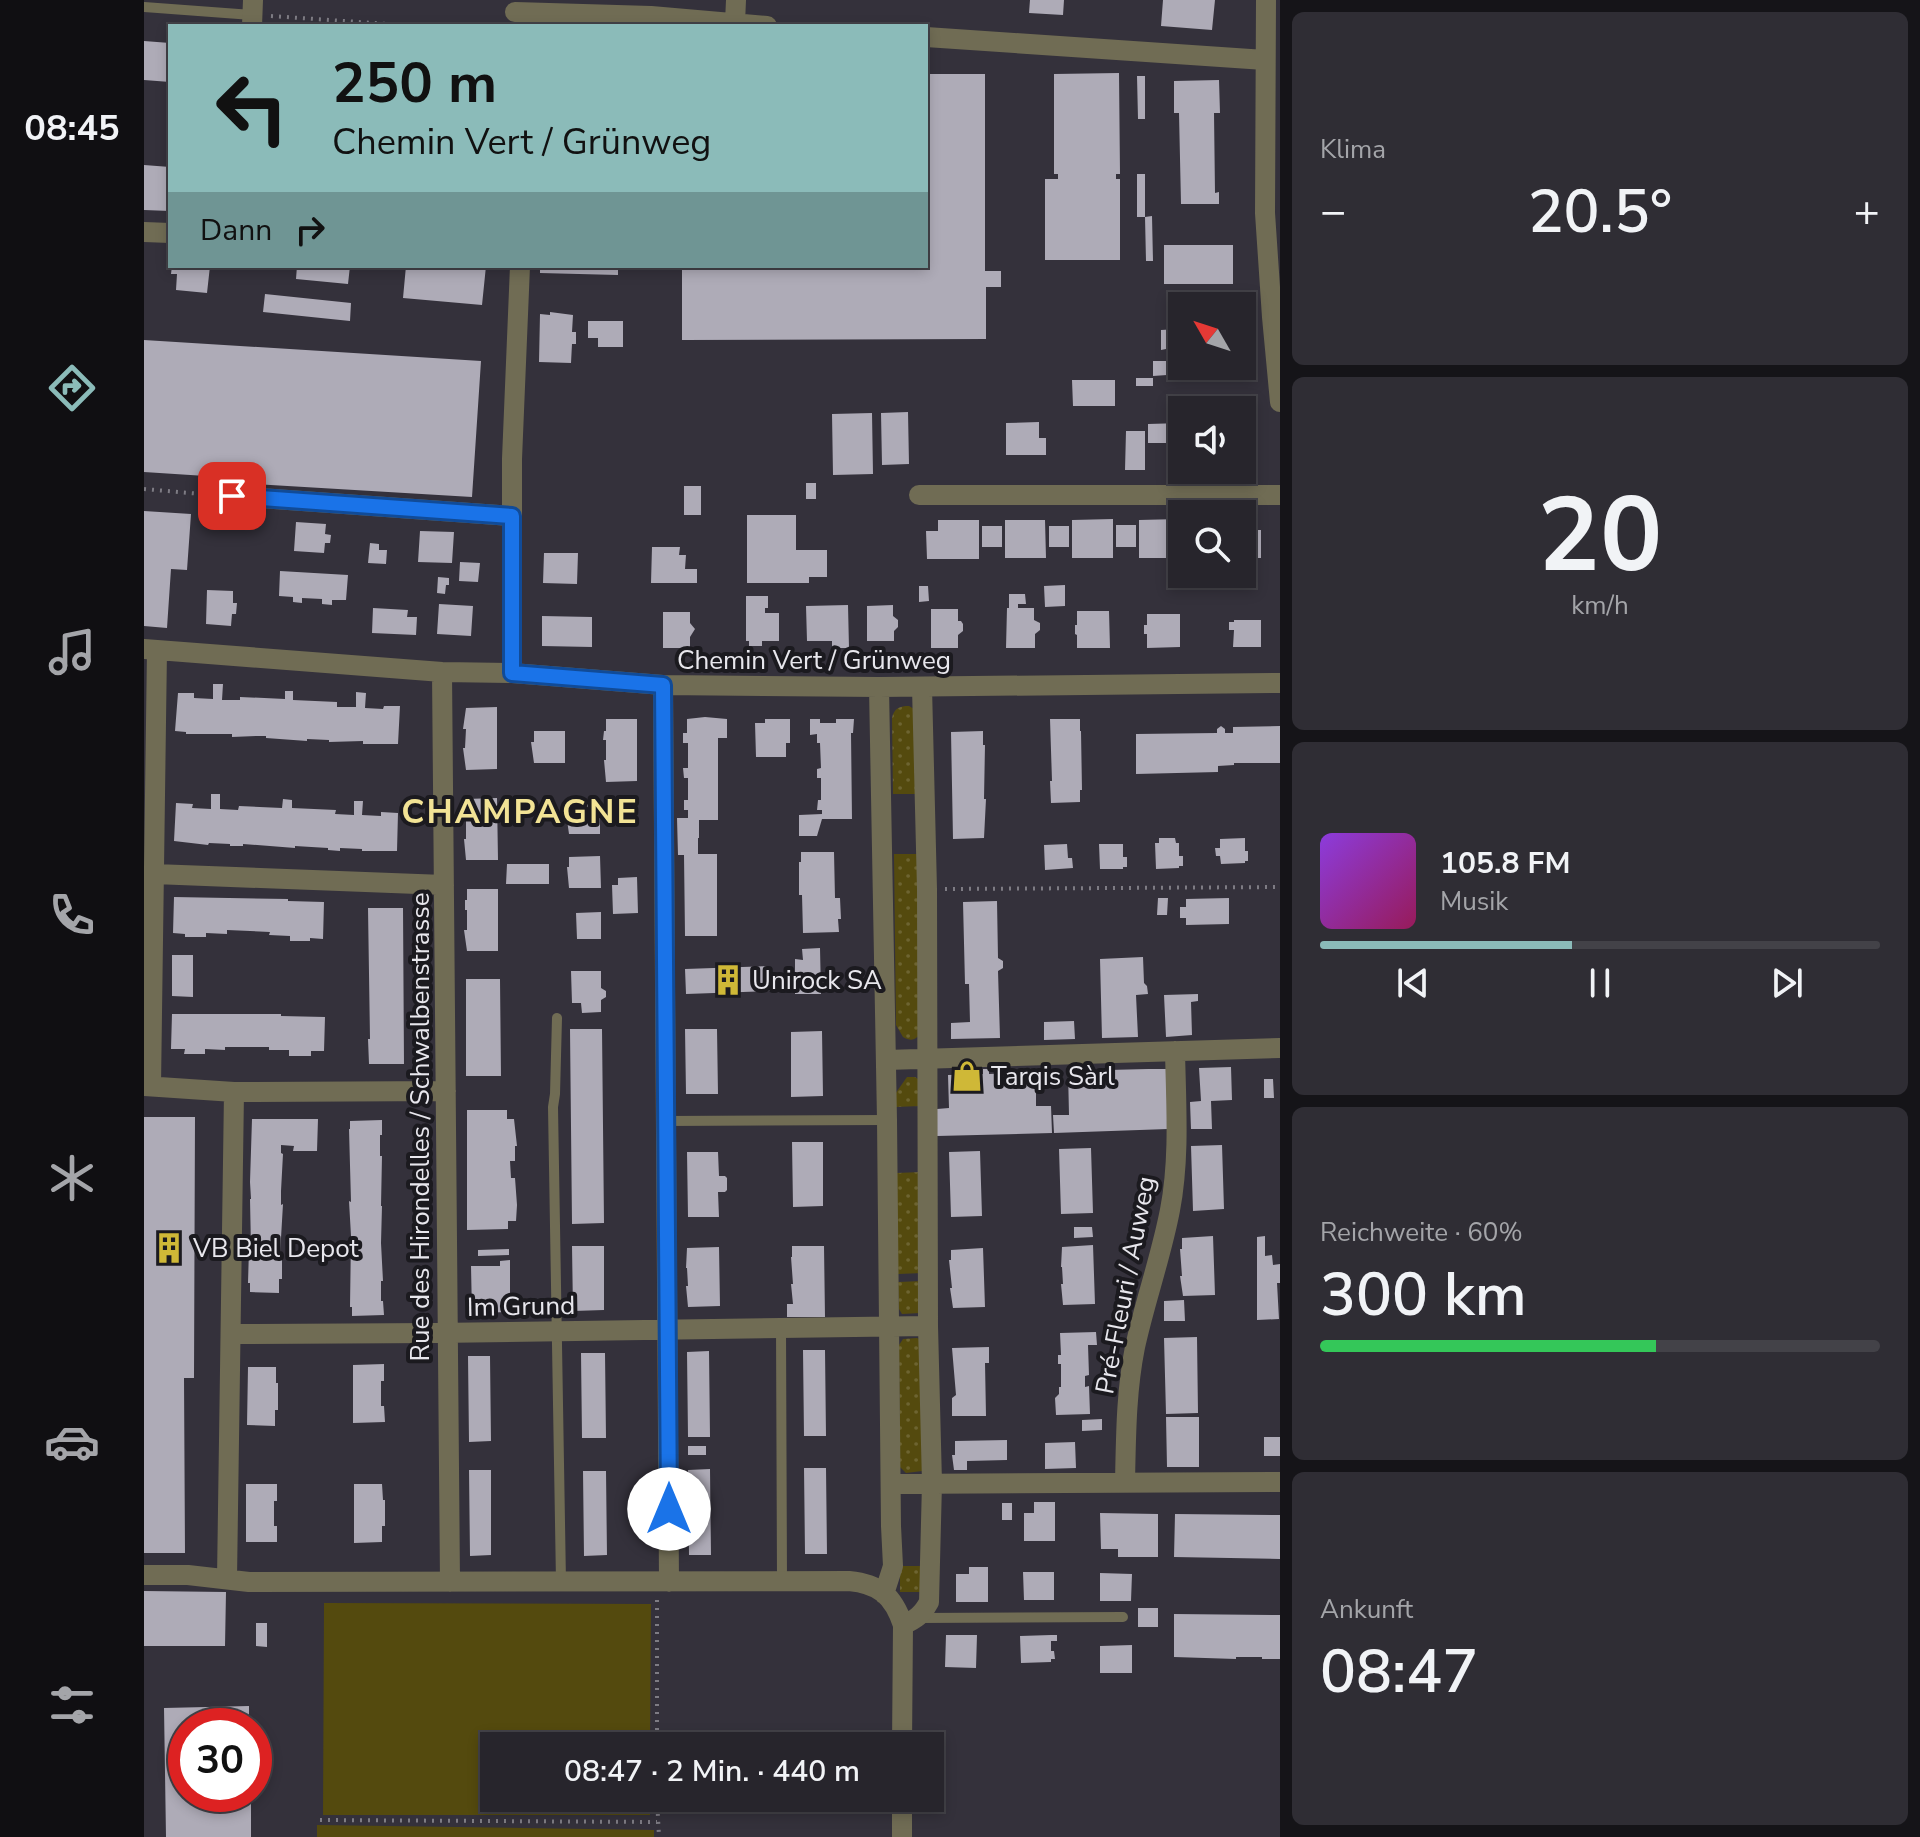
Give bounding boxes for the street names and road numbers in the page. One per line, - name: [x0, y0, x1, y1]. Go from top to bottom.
- street label: Chemin Vert / Grünweg: [677, 643, 951, 678]
- street label: Rue des Hirondelles / Schwalbenstrasse: [403, 893, 438, 1361]
- street label: Pré-Fleuri / Auweg: [1087, 1173, 1164, 1397]
- street label: Im Grund: [467, 1288, 575, 1325]

